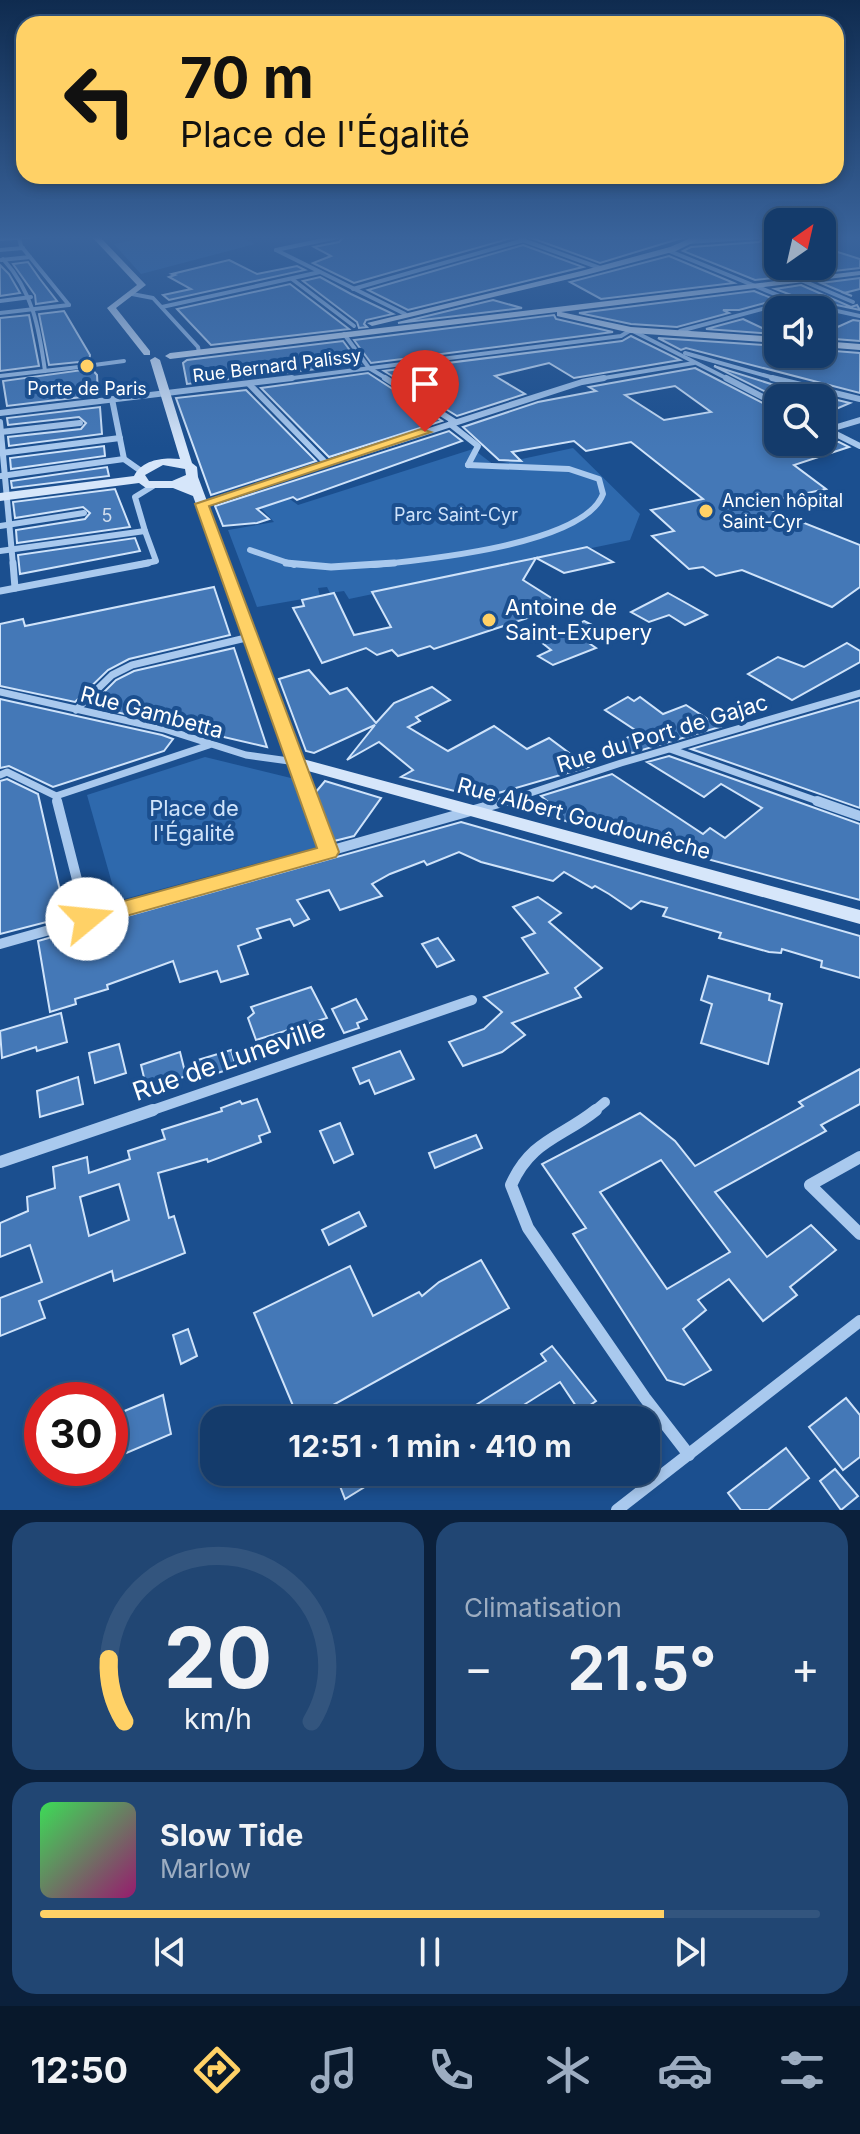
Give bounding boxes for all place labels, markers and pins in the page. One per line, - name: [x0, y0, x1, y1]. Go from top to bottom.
- pin: [391, 350, 459, 432]
- marker: Porte de Paris: [78, 357, 96, 375]
- place label: Porte de Paris: [27, 378, 147, 399]
- place label: Ancien hôpital Saint-Cyr: [722, 490, 843, 532]
- marker: Ancien hôpital Saint-Cyr: [697, 502, 715, 520]
- place label: Antoine de Saint-Exupery: [505, 594, 652, 645]
- marker: Antoine de Saint-Exupery: [480, 611, 498, 629]

